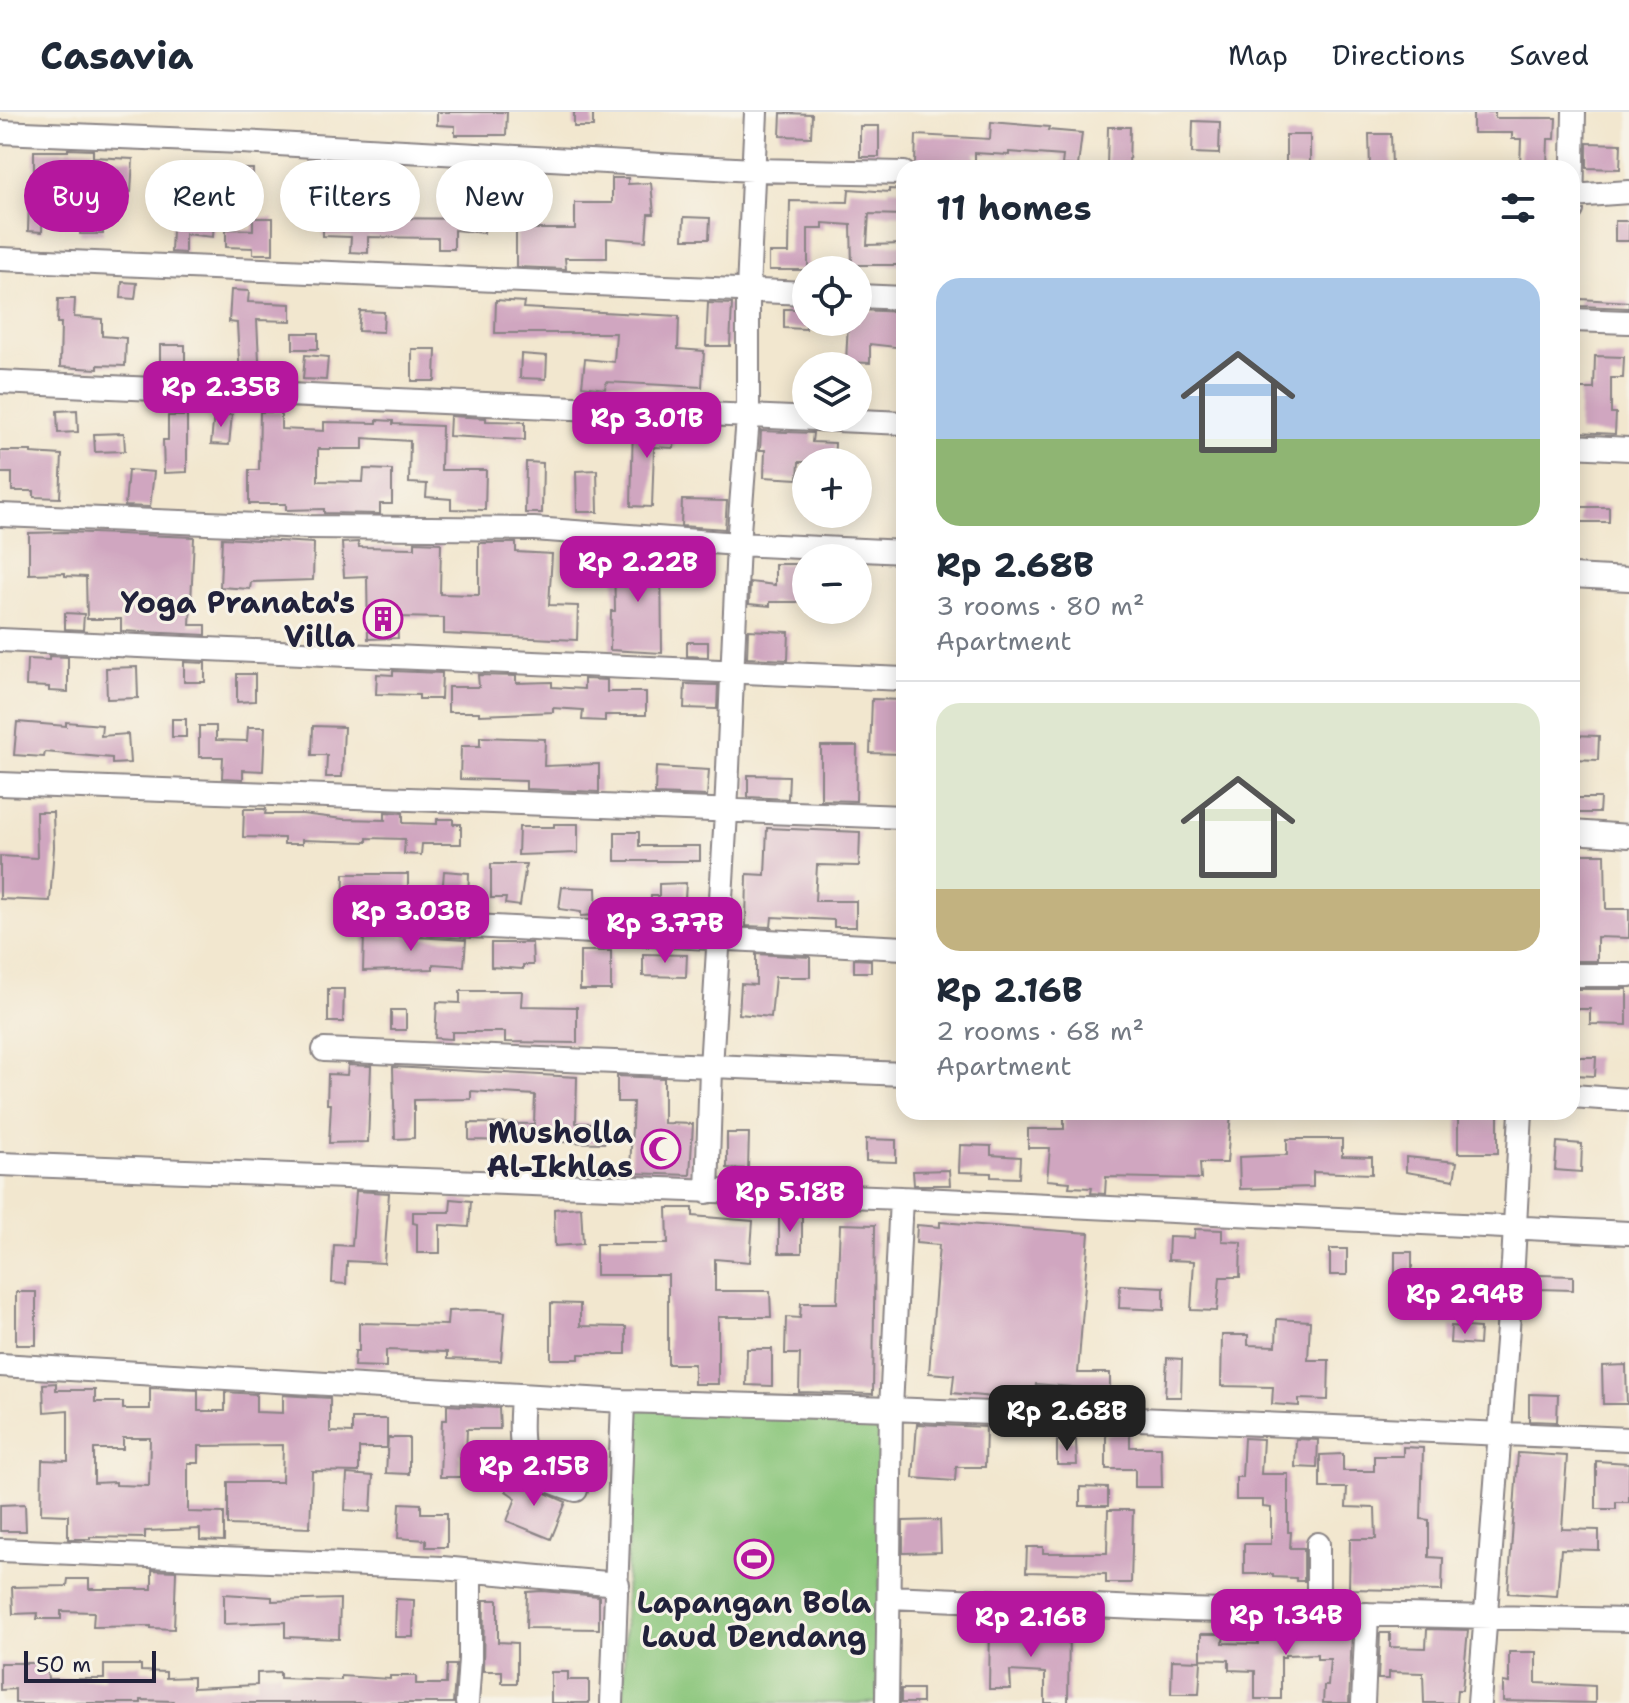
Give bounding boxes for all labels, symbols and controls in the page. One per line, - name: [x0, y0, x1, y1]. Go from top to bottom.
- text: Casavia: [40, 30, 193, 81]
- text: Map: [1228, 36, 1288, 74]
- text: Directions: [1332, 36, 1466, 74]
- text: Saved: [1510, 36, 1589, 74]
- chip: Buy: [24, 160, 129, 232]
- chip: Rent: [145, 160, 264, 232]
- chip: Filters: [280, 160, 420, 232]
- chip: New: [436, 160, 553, 232]
- text: 11 homes: [936, 185, 1092, 231]
- icon: filters: [1496, 186, 1540, 230]
- map controls: [792, 256, 872, 624]
- button: locate: [792, 256, 872, 336]
- icon: home: [1166, 330, 1310, 474]
- button: layers: [792, 352, 872, 432]
- pin: Rp 2.35B: [138, 361, 304, 429]
- text: Rp 2.35B: [161, 369, 281, 404]
- pin: Rp 3.01B: [564, 392, 730, 460]
- text: Rp 3.01B: [590, 400, 704, 435]
- button: +: [792, 448, 872, 528]
- pin: Rp 2.22B: [555, 536, 721, 604]
- text: Rp 2.68B: [936, 542, 1094, 588]
- text: Rp 2.22B: [578, 544, 698, 579]
- button: −: [792, 544, 872, 624]
- place label: Yoga Pranata's Villa: [120, 582, 356, 657]
- text: 3 rooms · 80 m²: [936, 588, 1145, 623]
- building icon: Yoga Pranata's Villa: [362, 598, 404, 640]
- text: Apartment: [936, 623, 1072, 658]
- icon: home: [1166, 755, 1310, 899]
- pin: Rp 3.03B: [328, 885, 494, 953]
- text: Rp 3.03B: [351, 893, 471, 928]
- pin: Rp 3.77B: [582, 897, 748, 965]
- text: Rp 3.77B: [606, 905, 724, 940]
- text: Rp 2.16B: [936, 967, 1083, 1013]
- text: 2 rooms · 68 m²: [936, 1013, 1144, 1048]
- text: Apartment: [936, 1048, 1072, 1083]
- place label: Musholla Al-Ikhlas: [486, 1112, 634, 1187]
- mosque icon: Musholla Al-Ikhlas: [640, 1128, 682, 1170]
- pin: Rp 5.18B: [707, 1166, 873, 1234]
- text: Rp 5.18B: [735, 1174, 845, 1209]
- pin: Rp 2.94B: [1382, 1268, 1548, 1336]
- text: Rp 2.94B: [1406, 1276, 1524, 1311]
- pin: Rp 2.68B: [984, 1385, 1150, 1453]
- text: Rp 2.68B: [1007, 1393, 1128, 1428]
- pin: Rp 2.15B: [451, 1440, 617, 1508]
- text: Rp 2.15B: [478, 1448, 590, 1483]
- sports icon: Lapangan Bola Laud Dendang: [733, 1538, 775, 1580]
- place label: Lapangan Bola Laud Dendang: [637, 1582, 872, 1657]
- pin: Rp 1.34B: [1203, 1589, 1369, 1657]
- pin: Rp 2.16B: [948, 1591, 1114, 1659]
- text: Rp 1.34B: [1229, 1597, 1343, 1632]
- text: Rp 2.16B: [975, 1599, 1087, 1634]
- scale bar: [24, 1647, 156, 1683]
- text: 50 m: [36, 1650, 91, 1679]

